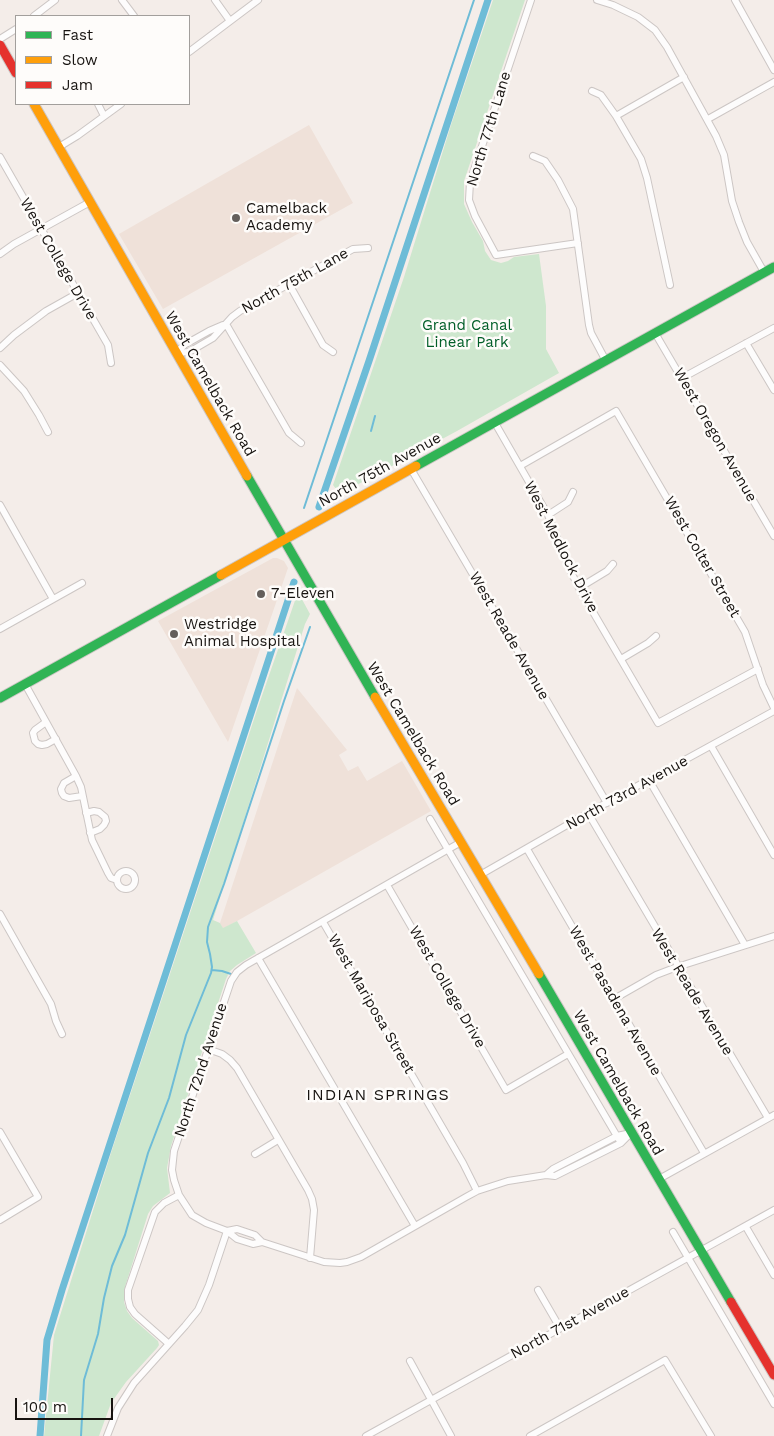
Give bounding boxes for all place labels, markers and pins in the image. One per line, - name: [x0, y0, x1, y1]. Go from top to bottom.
- place label: Camelback Academy: [246, 200, 327, 235]
- marker: Camelback Academy: [230, 212, 242, 224]
- place label: 7-Eleven: [271, 585, 335, 603]
- marker: 7-Eleven: [255, 588, 267, 600]
- place label: Westridge Animal Hospital: [184, 616, 300, 651]
- marker: Westridge Animal Hospital: [168, 628, 180, 640]

